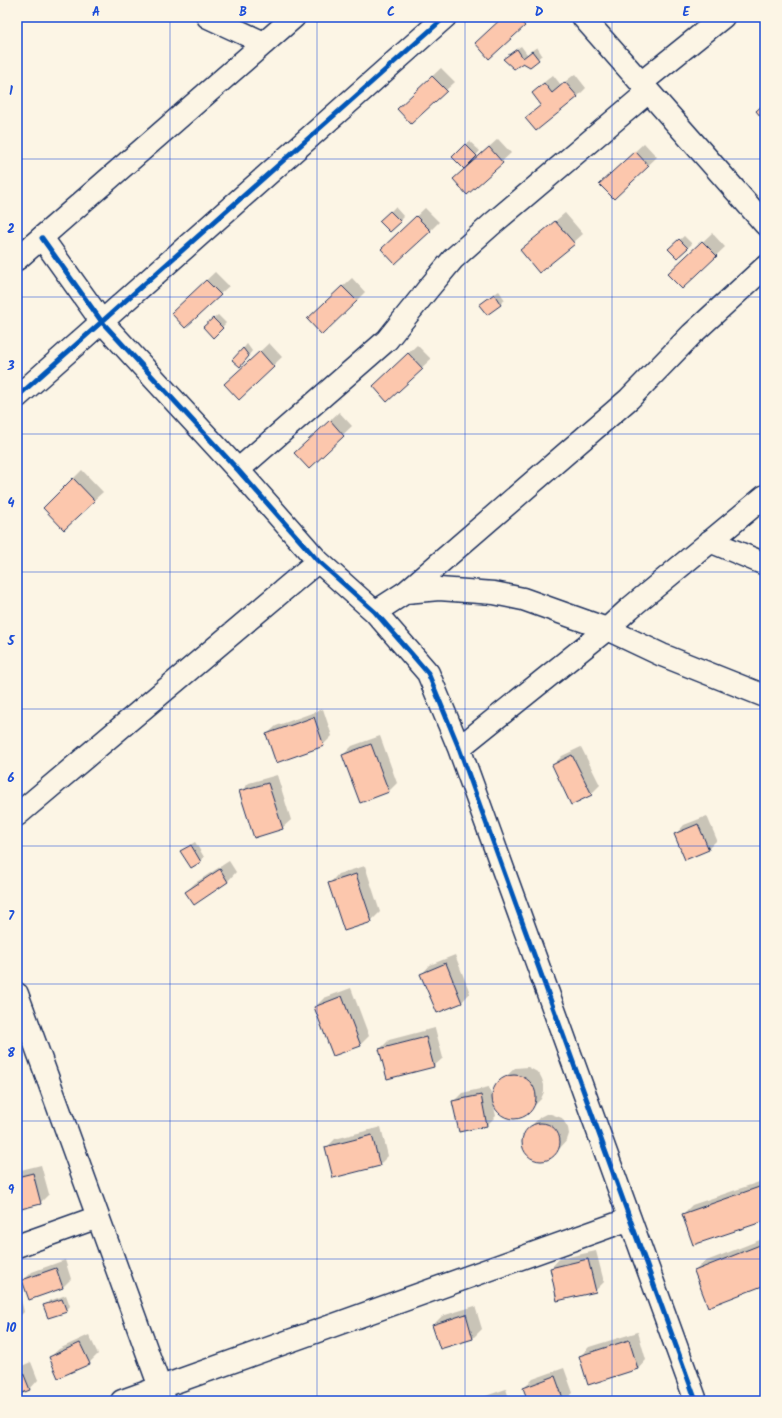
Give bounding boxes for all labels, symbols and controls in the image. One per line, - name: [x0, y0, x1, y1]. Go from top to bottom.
- text: A: [92, 2, 100, 23]
- text: B: [239, 2, 247, 23]
- text: C: [387, 2, 395, 23]
- text: D: [535, 2, 544, 23]
- text: E: [682, 2, 690, 23]
- text: 1: [9, 81, 13, 102]
- text: 2: [7, 219, 15, 240]
- text: 3: [6, 356, 15, 377]
- text: 4: [7, 493, 15, 514]
- text: 5: [7, 631, 16, 652]
- text: 6: [7, 768, 15, 789]
- text: 7: [8, 906, 15, 927]
- text: 8: [7, 1043, 15, 1064]
- text: 9: [8, 1180, 15, 1201]
- text: 10: [6, 1318, 17, 1339]

